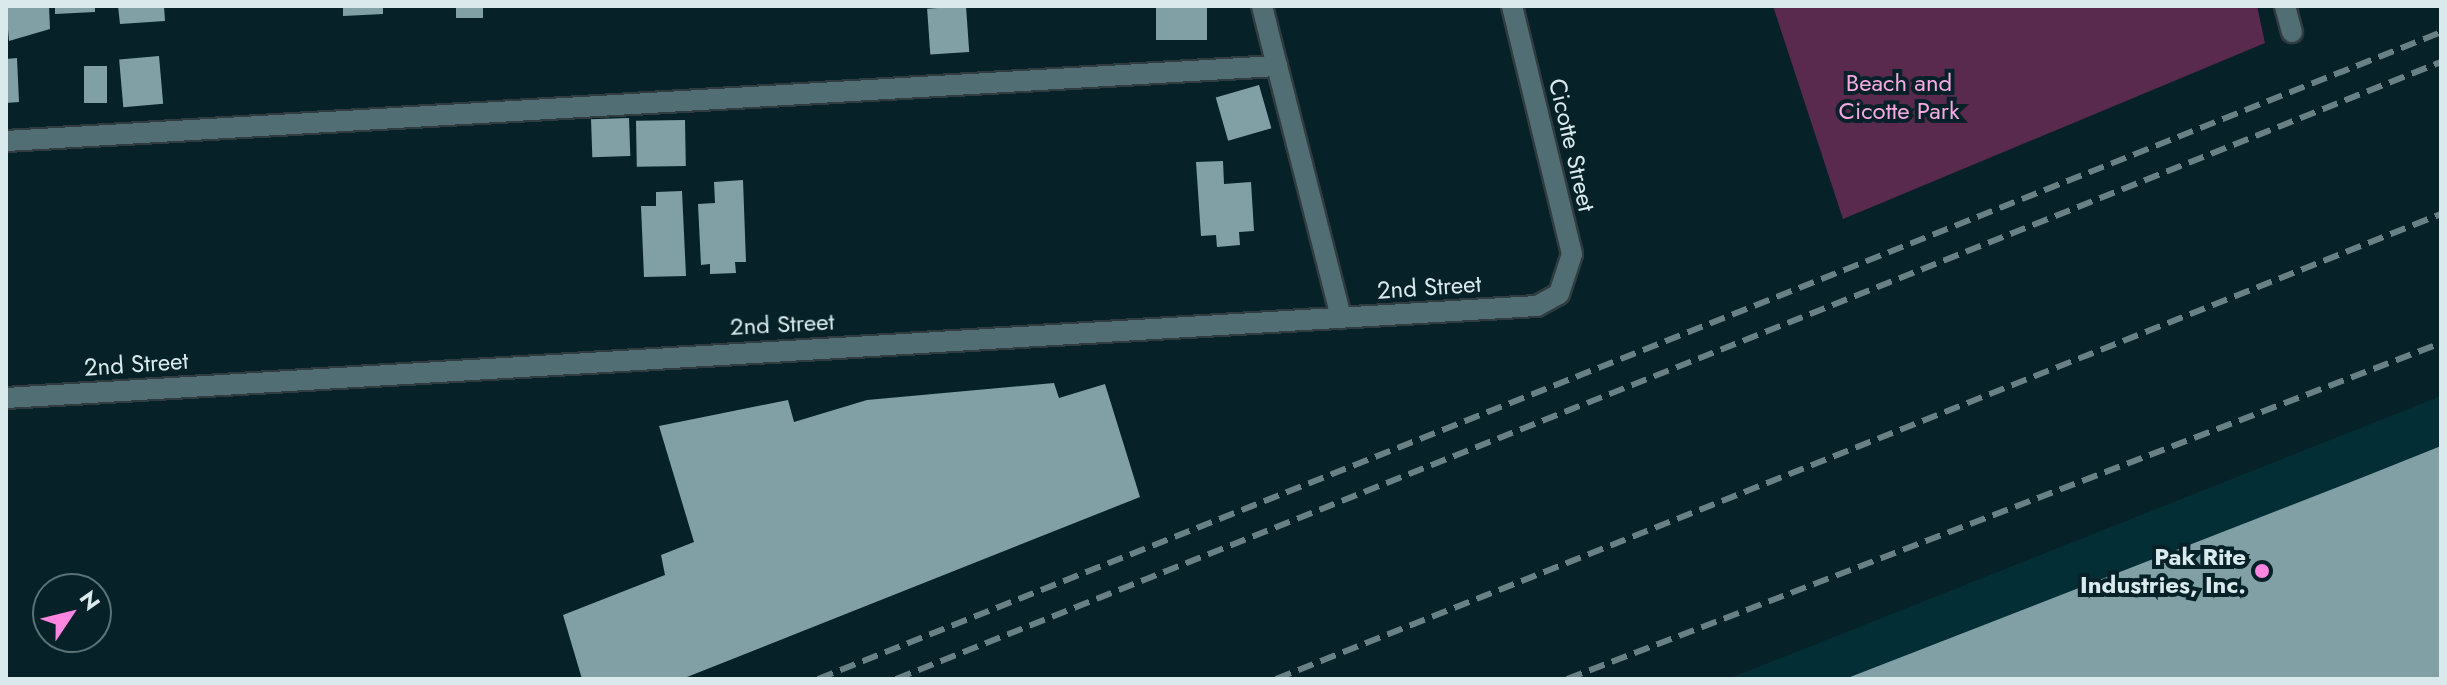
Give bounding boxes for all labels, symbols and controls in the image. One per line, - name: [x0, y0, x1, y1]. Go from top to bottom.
- park label: Beach and Cicotte Park: [1838, 69, 1960, 125]
- street label: Cicotte Street: [1543, 76, 1601, 214]
- street label: 2nd Street: [1376, 269, 1482, 305]
- street label: 2nd Street: [729, 307, 835, 341]
- street label: 2nd Street: [83, 346, 189, 382]
- place label: Pak Rite Industries, Inc.: [2080, 543, 2246, 599]
- marker: Pak Rite Industries, Inc.: [2253, 562, 2271, 580]
- north arrow: [32, 573, 112, 653]
- text: N: [72, 584, 108, 617]

